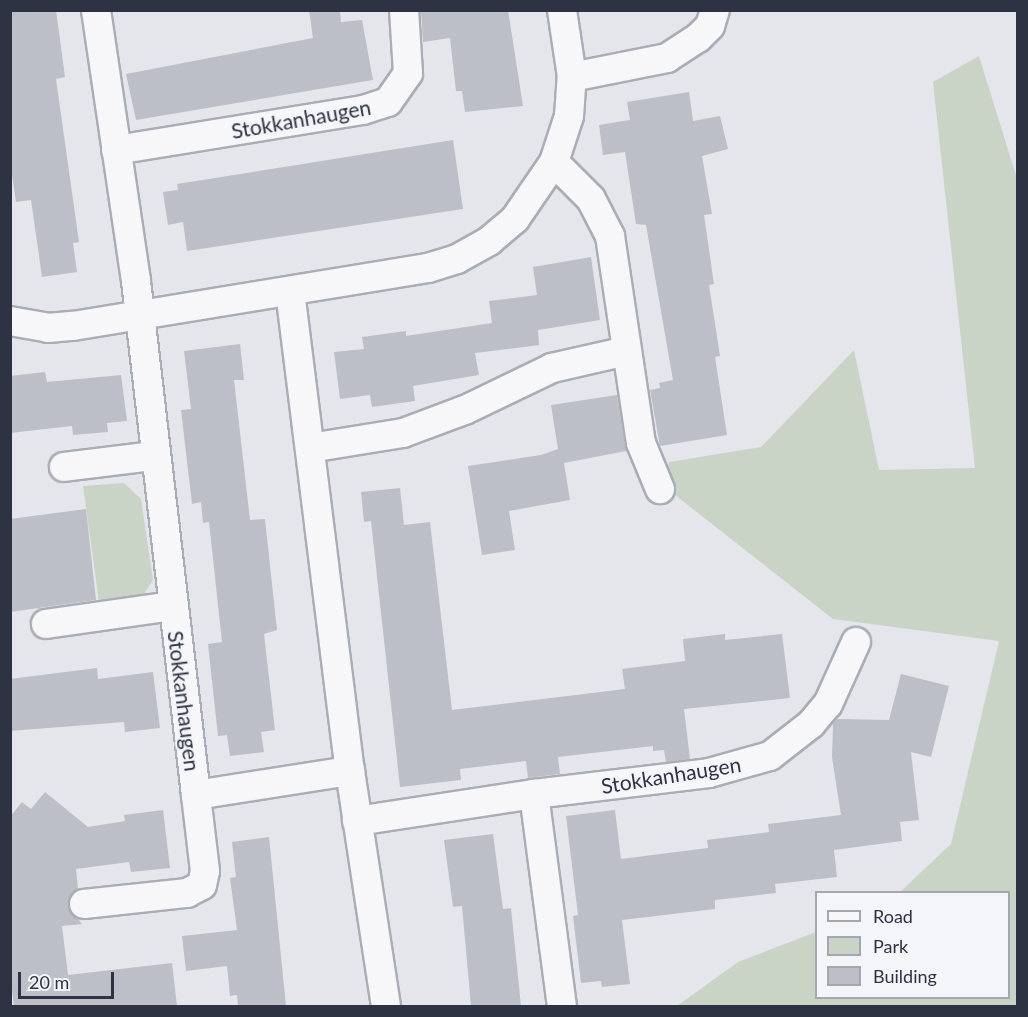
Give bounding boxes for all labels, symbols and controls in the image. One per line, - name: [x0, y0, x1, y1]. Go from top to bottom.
- street label: Stokkanhaugen: [229, 94, 373, 144]
- street label: Stokkanhaugen: [163, 629, 205, 773]
- street label: Stokkanhaugen: [599, 752, 743, 798]
- legend: [815, 891, 1010, 999]
- text: Road: [873, 905, 913, 927]
- text: Park: [873, 935, 908, 957]
- scale bar: [21, 960, 117, 998]
- text: Building: [873, 965, 937, 987]
- text: 20 m: [29, 971, 69, 993]

